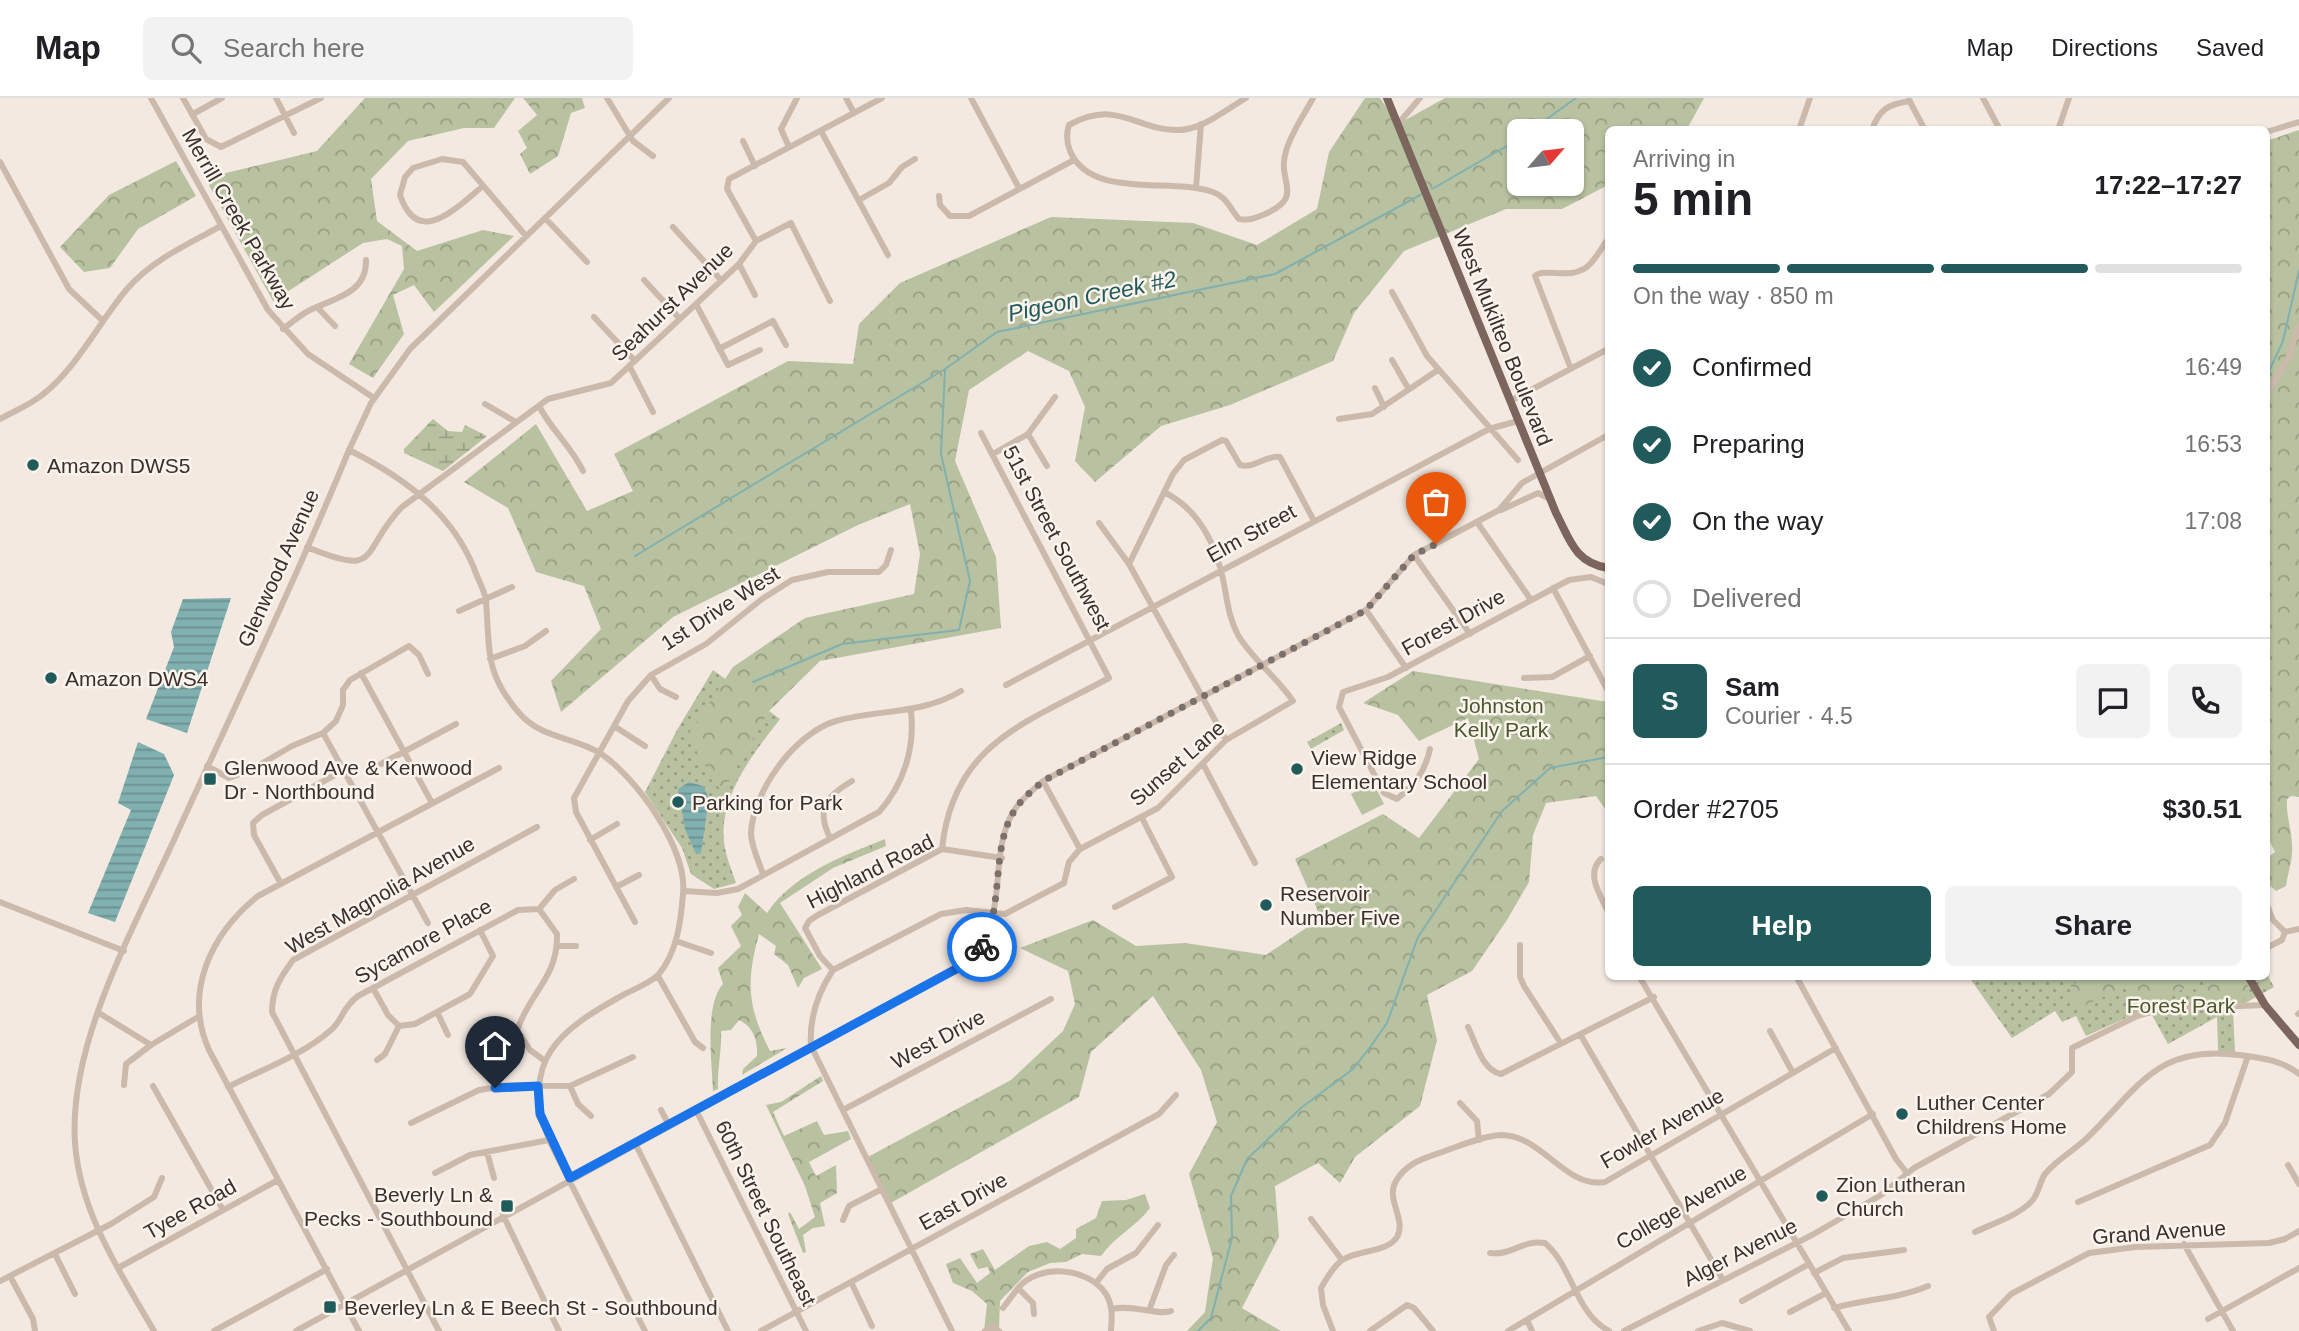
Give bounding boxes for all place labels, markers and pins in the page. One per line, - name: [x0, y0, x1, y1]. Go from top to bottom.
- place label: Amazon DWS5: [47, 454, 191, 477]
- marker: Amazon DWS5: [25, 457, 41, 473]
- pin: [1406, 472, 1466, 544]
- place label: Amazon DWS4: [65, 667, 209, 690]
- marker: Amazon DWS4: [43, 670, 59, 686]
- place label: View Ridge Elementary School: [1311, 746, 1487, 793]
- place label: Glenwood Ave & Kenwood Dr - Northbound: [224, 756, 472, 803]
- marker: View Ridge Elementary School: [1289, 761, 1305, 777]
- marker: Glenwood Ave & Kenwood Dr - Northbound: [202, 771, 218, 787]
- place label: Parking for Park: [692, 791, 843, 814]
- marker: Parking for Park: [670, 794, 686, 810]
- place label: Reservoir Number Five: [1280, 882, 1400, 929]
- marker: Reservoir Number Five: [1258, 897, 1274, 913]
- pin: [465, 1016, 525, 1088]
- place label: Luther Center Childrens Home: [1916, 1091, 2067, 1138]
- marker: Luther Center Childrens Home: [1894, 1106, 1910, 1122]
- place label: Zion Lutheran Church: [1836, 1173, 1966, 1220]
- place label: Beverly Ln & Pecks - Southbound: [304, 1183, 493, 1230]
- marker: Zion Lutheran Church: [1814, 1188, 1830, 1204]
- marker: Beverly Ln & Pecks - Southbound: [499, 1198, 515, 1214]
- place label: Beverley Ln & E Beech St - Southbound: [344, 1296, 718, 1319]
- marker: Beverley Ln & E Beech St - Southbound: [322, 1299, 338, 1315]

